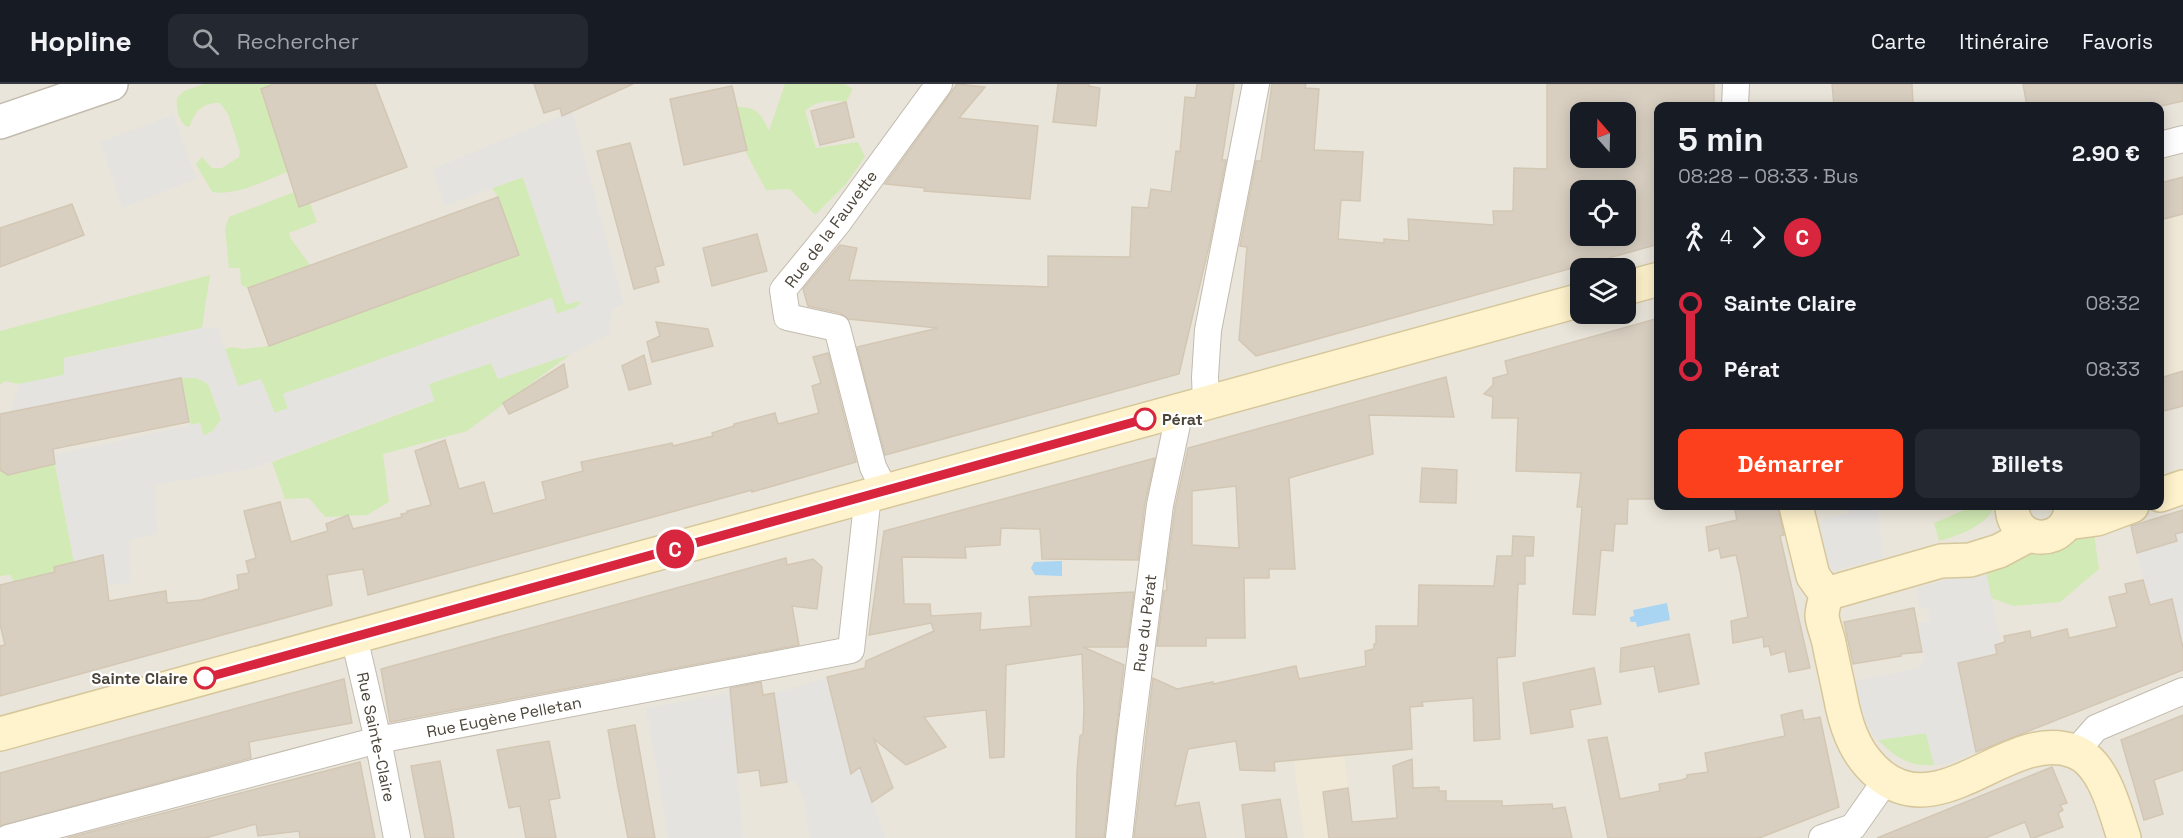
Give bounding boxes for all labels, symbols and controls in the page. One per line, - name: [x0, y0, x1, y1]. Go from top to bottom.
- search box: [168, 14, 588, 68]
- text: Hopline: [30, 23, 132, 59]
- icon: search: [189, 25, 222, 58]
- text: Rechercher: [237, 27, 359, 55]
- text: Carte: [1871, 28, 1926, 55]
- text: Itinéraire: [1959, 28, 2049, 55]
- text: Favoris: [2082, 28, 2153, 55]
- north arrow: [1570, 102, 1636, 168]
- map controls: [1570, 102, 1636, 324]
- text: 5 min: [1678, 119, 1763, 161]
- text: 2.90 €: [2072, 139, 2140, 167]
- text: 08:28 – 08:33 · Bus: [1678, 163, 1859, 189]
- street label: Rue de la Fauvette: [780, 166, 882, 292]
- button: locate: [1570, 180, 1636, 246]
- icon: walk: [1678, 221, 1711, 254]
- icon: forward: [1742, 221, 1775, 254]
- text: 4: [1720, 224, 1733, 250]
- text: C: [1796, 224, 1809, 251]
- button: layers: [1570, 258, 1636, 324]
- text: Sainte Claire: [1724, 289, 1857, 317]
- text: 08:32: [2086, 290, 2140, 316]
- text: Pérat: [1724, 355, 1780, 383]
- text: 08:33: [2086, 356, 2140, 382]
- marker: Pérat: [1134, 408, 1156, 430]
- place label: Pérat: [1162, 409, 1203, 430]
- button: Démarrer: [1678, 429, 1903, 498]
- button: Billets: [1915, 429, 2140, 498]
- line badge: C: [656, 530, 694, 568]
- text: C: [668, 536, 682, 563]
- street label: Rue du Pérat: [1129, 573, 1161, 673]
- marker: Sainte Claire: [194, 667, 216, 689]
- place label: Sainte Claire: [92, 668, 188, 689]
- street label: Rue Sainte-Claire: [352, 670, 400, 804]
- street label: Rue Eugène Pelletan: [425, 692, 583, 742]

